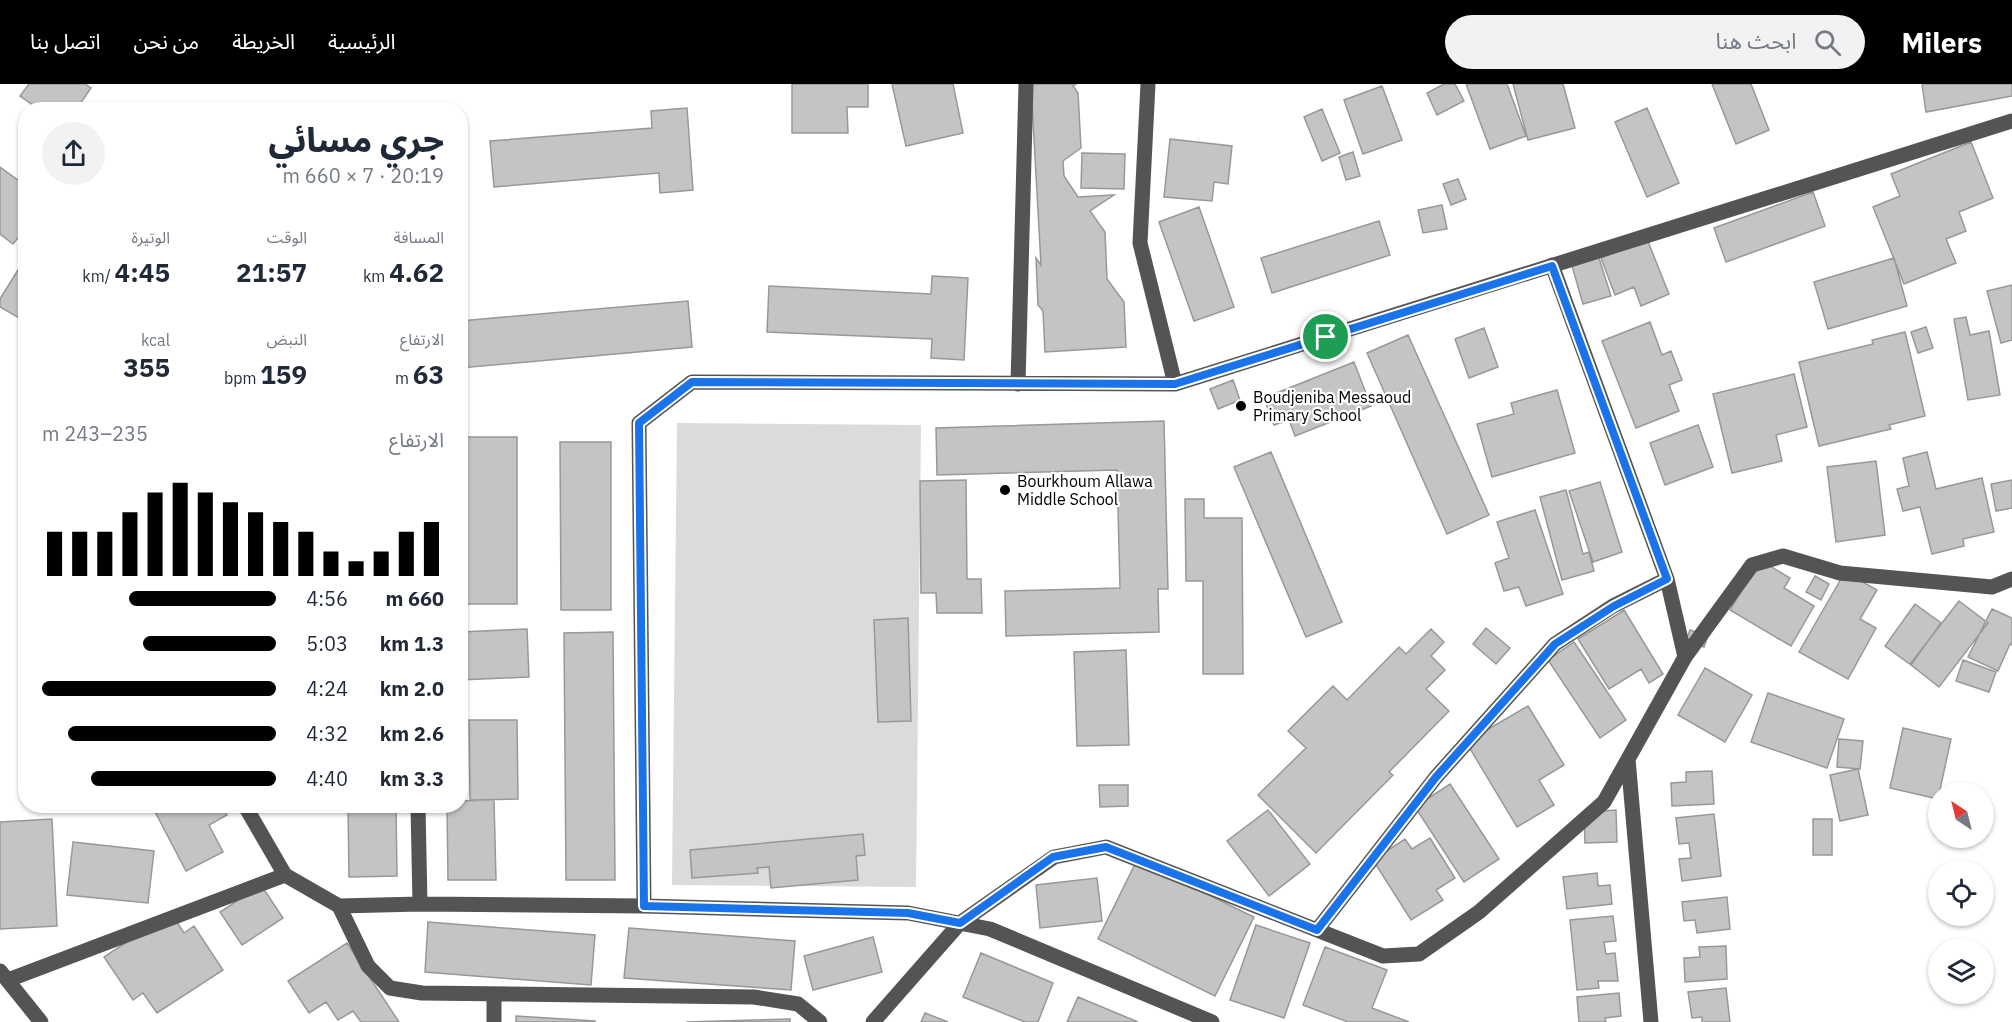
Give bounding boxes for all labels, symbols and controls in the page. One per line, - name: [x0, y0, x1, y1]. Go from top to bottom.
- search box: [1445, 15, 1865, 69]
- text: Milers: [1901, 24, 1982, 61]
- text: ابحث هنا: [1715, 26, 1796, 55]
- icon: search: [1811, 26, 1844, 59]
- text: اتصل بنا: [30, 27, 100, 55]
- text: من نحن: [133, 27, 199, 55]
- text: الخريطة: [232, 27, 295, 55]
- text: الرئيسية: [328, 27, 396, 55]
- text: جري مسائي: [268, 118, 444, 161]
- button: share: [42, 122, 105, 185]
- text: 20:19 · 7 × 660 m: [283, 162, 444, 189]
- text: الوتيرة: [132, 227, 170, 247]
- text: الوقت: [267, 227, 307, 247]
- text: المسافة: [394, 227, 444, 247]
- text: 4:45: [115, 255, 170, 289]
- text: 21:57: [236, 255, 307, 289]
- text: 4.62: [389, 255, 444, 289]
- text: /km: [82, 266, 115, 286]
- text: km: [363, 266, 389, 286]
- pin: [1300, 311, 1351, 362]
- icon: arrive: [1309, 320, 1342, 353]
- text: النبض: [266, 329, 307, 349]
- text: الارتفاع: [400, 329, 444, 349]
- text: kcal: [141, 330, 170, 350]
- text: 355: [123, 350, 170, 384]
- text: 159: [260, 357, 307, 391]
- text: 63: [413, 357, 444, 391]
- text: bpm: [224, 368, 260, 388]
- text: m: [395, 368, 413, 388]
- place label: Boudjeniba Messaoud Primary School: [1253, 387, 1411, 425]
- marker: Boudjeniba Messaoud Primary School: [1234, 399, 1248, 413]
- text: 235–243 m: [42, 420, 148, 447]
- text: الارتفاع: [389, 426, 444, 453]
- place label: Bourkhoum Allawa Middle School: [1017, 471, 1153, 509]
- marker: Bourkhoum Allawa Middle School: [998, 483, 1012, 497]
- text: 4:56: [306, 585, 348, 612]
- text: 660 m: [385, 585, 444, 612]
- text: 5:03: [306, 630, 348, 657]
- text: 1.3 km: [380, 630, 444, 657]
- text: 4:24: [306, 675, 348, 702]
- text: 2.0 km: [380, 675, 444, 702]
- text: 4:32: [306, 720, 348, 747]
- text: 2.6 km: [380, 720, 444, 747]
- text: 4:40: [306, 765, 348, 792]
- text: 3.3 km: [380, 765, 444, 792]
- north arrow: [1928, 782, 1994, 848]
- map controls: [1928, 782, 1994, 1004]
- button: locate: [1928, 860, 1994, 926]
- button: layers: [1928, 938, 1994, 1004]

